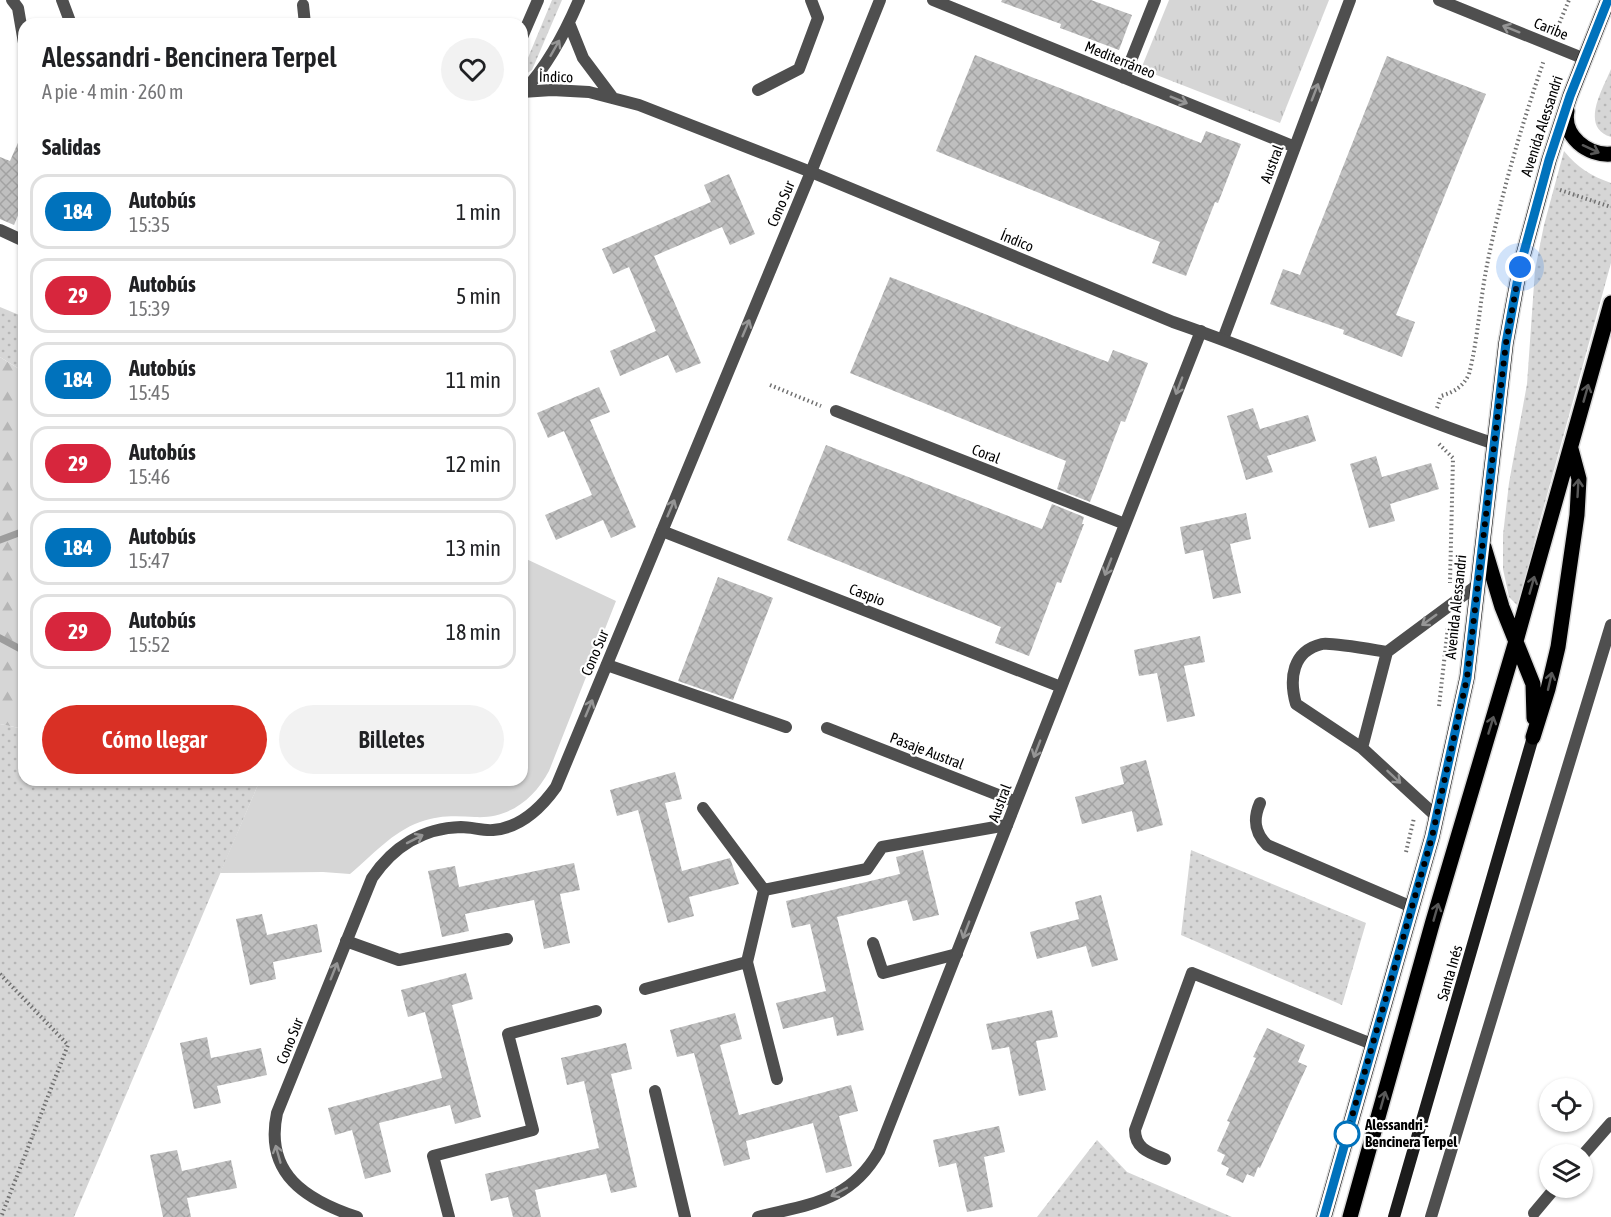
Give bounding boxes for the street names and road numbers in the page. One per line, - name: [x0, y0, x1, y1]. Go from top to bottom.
- street label: Caribe: [1532, 14, 1571, 43]
- street label: Mediterráneo: [1082, 38, 1158, 81]
- street label: Índico: [539, 68, 573, 85]
- street label: Avenida Alessandri: [1517, 73, 1566, 178]
- street label: Austral: [1257, 142, 1287, 185]
- street label: Cono Sur: [763, 178, 798, 229]
- street label: Índico: [998, 226, 1036, 255]
- street label: Coral: [970, 440, 1003, 467]
- street label: Avenida Alessandri: [1442, 554, 1469, 660]
- street label: Caspio: [847, 580, 887, 609]
- street label: Cono Sur: [577, 627, 612, 678]
- street label: Pasaje Austral: [888, 729, 967, 772]
- street label: Austral: [985, 781, 1015, 824]
- street label: Santa Inés: [1433, 943, 1466, 1003]
- street label: Cono Sur: [273, 1015, 307, 1066]

